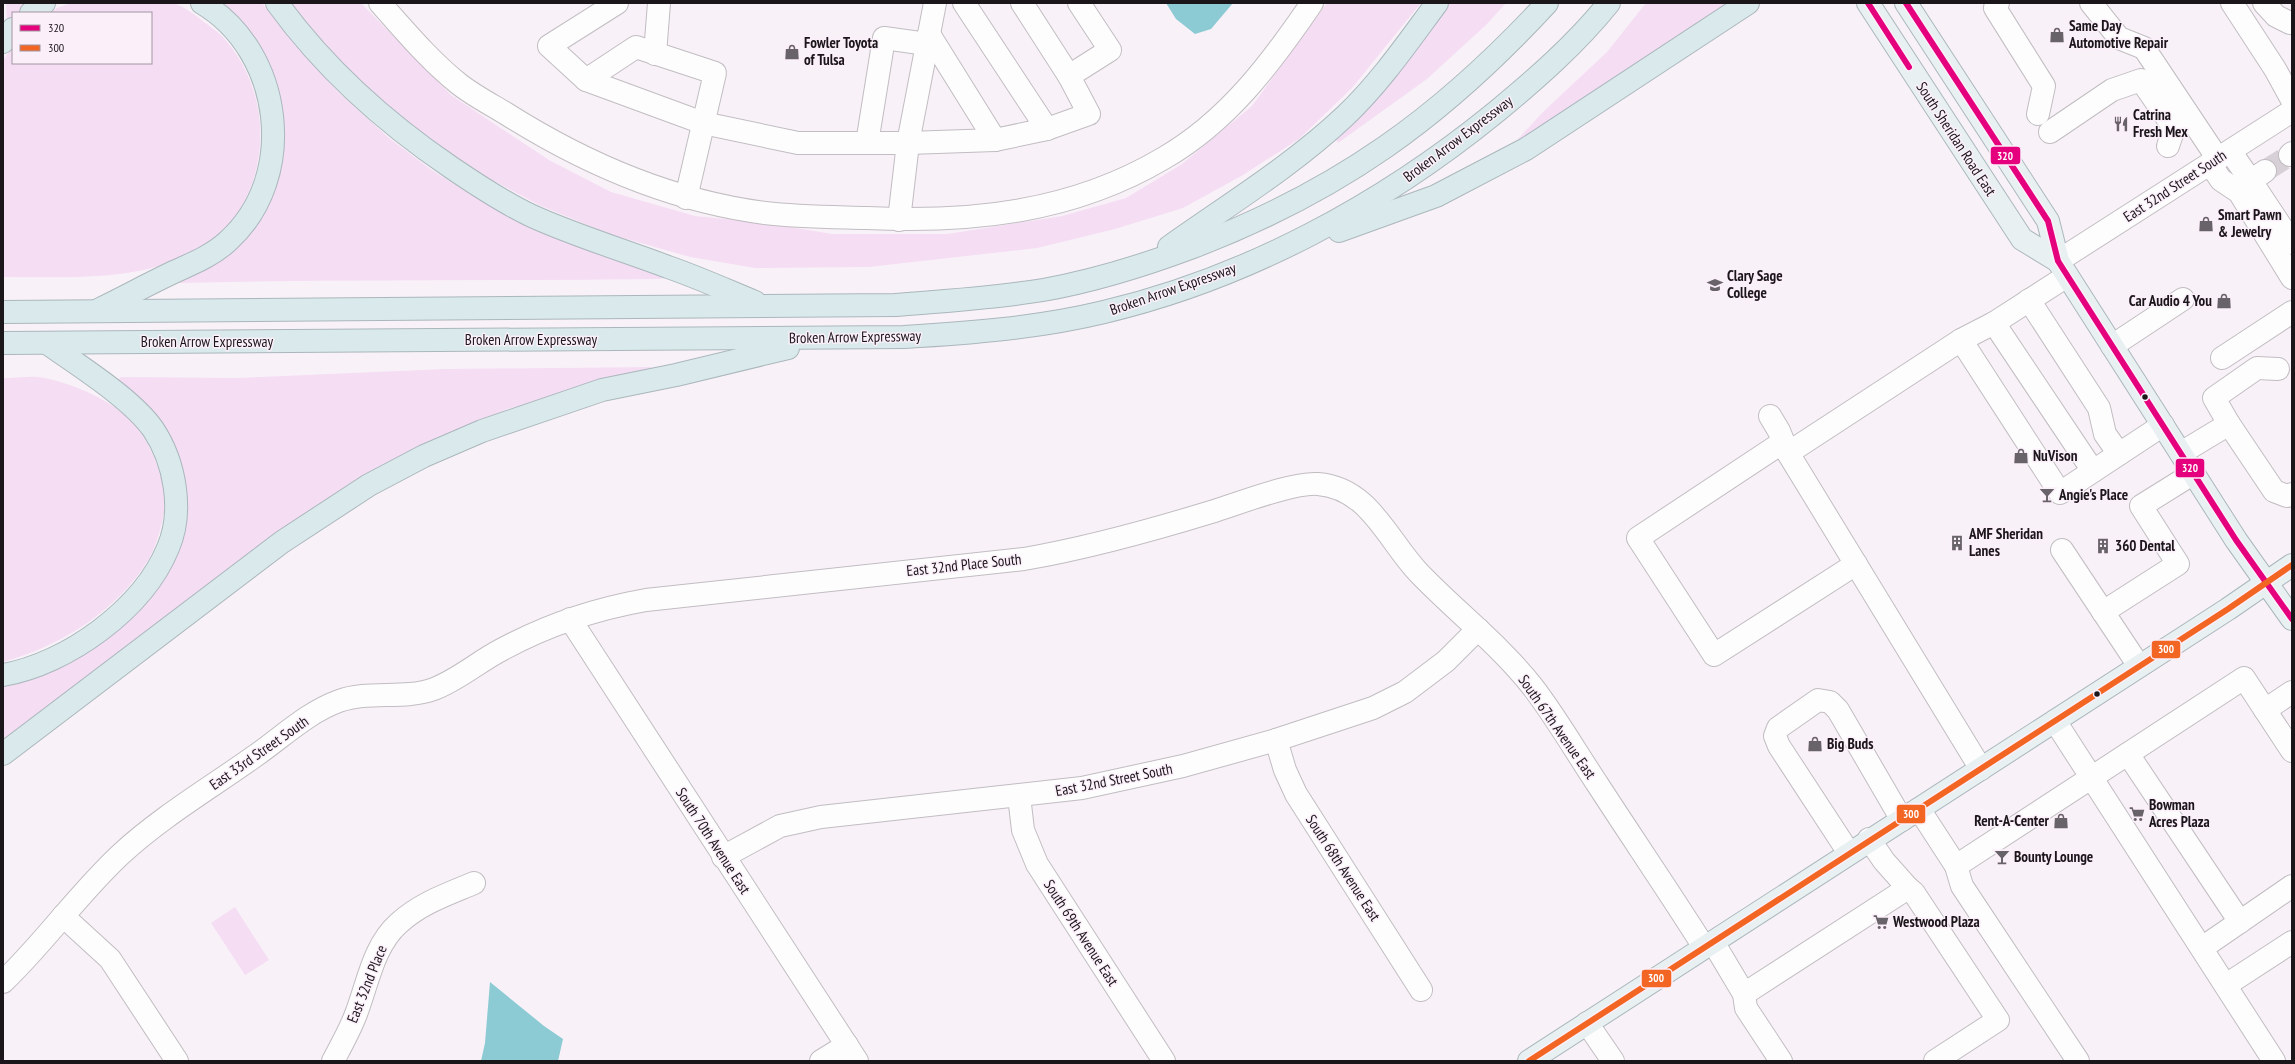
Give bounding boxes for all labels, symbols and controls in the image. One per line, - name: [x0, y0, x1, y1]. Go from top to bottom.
- legend: [12, 12, 152, 64]
- place label: Same Day Automotive Repair: [2068, 16, 2169, 52]
- text: 320: [48, 20, 64, 35]
- shop icon: Same Day Automotive Repair: [2048, 26, 2066, 44]
- place label: Fowler Toyota of Tulsa: [804, 33, 878, 69]
- text: 300: [48, 40, 64, 55]
- shop icon: Fowler Toyota of Tulsa: [783, 43, 801, 61]
- street label: South Sheridan Road East: [1912, 78, 2000, 199]
- street label: Broken Arrow Expressway: [1399, 91, 1517, 186]
- place label: Catrina Fresh Mex: [2133, 105, 2188, 141]
- restaurant icon: Catrina Fresh Mex: [2112, 115, 2130, 133]
- street label: East 32nd Street South: [2120, 145, 2230, 226]
- line badge: 320: [1990, 146, 2021, 165]
- text: 320: [1997, 149, 2013, 163]
- place label: Smart Pawn & Jewelry: [2218, 205, 2282, 241]
- shop icon: Smart Pawn & Jewelry: [2197, 215, 2215, 233]
- street label: Broken Arrow Expressway: [1107, 258, 1239, 319]
- place label: Clary Sage College: [1727, 266, 1783, 302]
- school or university icon: Clary Sage College: [1706, 276, 1724, 294]
- place label: Car Audio 4 You: [2129, 291, 2212, 310]
- shop icon: Car Audio 4 You: [2215, 292, 2233, 310]
- street label: Broken Arrow Expressway: [789, 326, 922, 347]
- street label: Broken Arrow Expressway: [465, 330, 598, 349]
- street label: Broken Arrow Expressway: [141, 332, 274, 351]
- unlabelled marker: [2140, 392, 2150, 402]
- place label: NuVison: [2033, 446, 2078, 465]
- shop icon: NuVison: [2012, 447, 2030, 465]
- line badge: 320: [2175, 458, 2205, 478]
- text: 320: [2182, 461, 2198, 475]
- place label: Angie's Place: [2058, 485, 2128, 504]
- bar icon: Angie's Place: [2038, 486, 2056, 504]
- place label: AMF Sheridan Lanes: [1968, 524, 2043, 560]
- building icon: AMF Sheridan Lanes: [1948, 534, 1966, 552]
- place label: 360 Dental: [2115, 536, 2175, 555]
- building icon: 360 Dental: [2094, 537, 2112, 555]
- street label: East 32nd Place South: [906, 549, 1022, 580]
- line badge: 300: [2151, 640, 2181, 659]
- text: 300: [2158, 642, 2174, 656]
- street label: South 67th Avenue East: [1514, 671, 1600, 783]
- unlabelled marker: [2092, 689, 2102, 699]
- street label: East 33rd Street South: [206, 711, 312, 794]
- place label: Big Buds: [1827, 734, 1873, 753]
- shop icon: Big Buds: [1806, 735, 1824, 753]
- street label: East 32nd Street South: [1054, 759, 1174, 800]
- street label: South 70th Avenue East: [672, 784, 755, 898]
- place label: Bowman Acres Plaza: [2148, 795, 2210, 831]
- line badge: 300: [1896, 804, 1926, 824]
- supermarket icon: Bowman Acres Plaza: [2128, 805, 2146, 823]
- text: 300: [1903, 807, 1919, 821]
- street label: South 68th Avenue East: [1302, 811, 1385, 925]
- place label: Rent-A-Center: [1974, 811, 2050, 830]
- shop icon: Rent-A-Center: [2052, 812, 2070, 830]
- place label: Bounty Lounge: [2014, 847, 2093, 866]
- bar icon: Bounty Lounge: [1993, 848, 2011, 866]
- street label: South 69th Avenue East: [1040, 876, 1123, 990]
- place label: Westwood Plaza: [1892, 912, 1980, 931]
- supermarket icon: Westwood Plaza: [1872, 913, 1890, 931]
- street label: East 32nd Place: [342, 942, 391, 1025]
- line badge: 300: [1641, 969, 1672, 988]
- text: 300: [1648, 971, 1664, 985]

